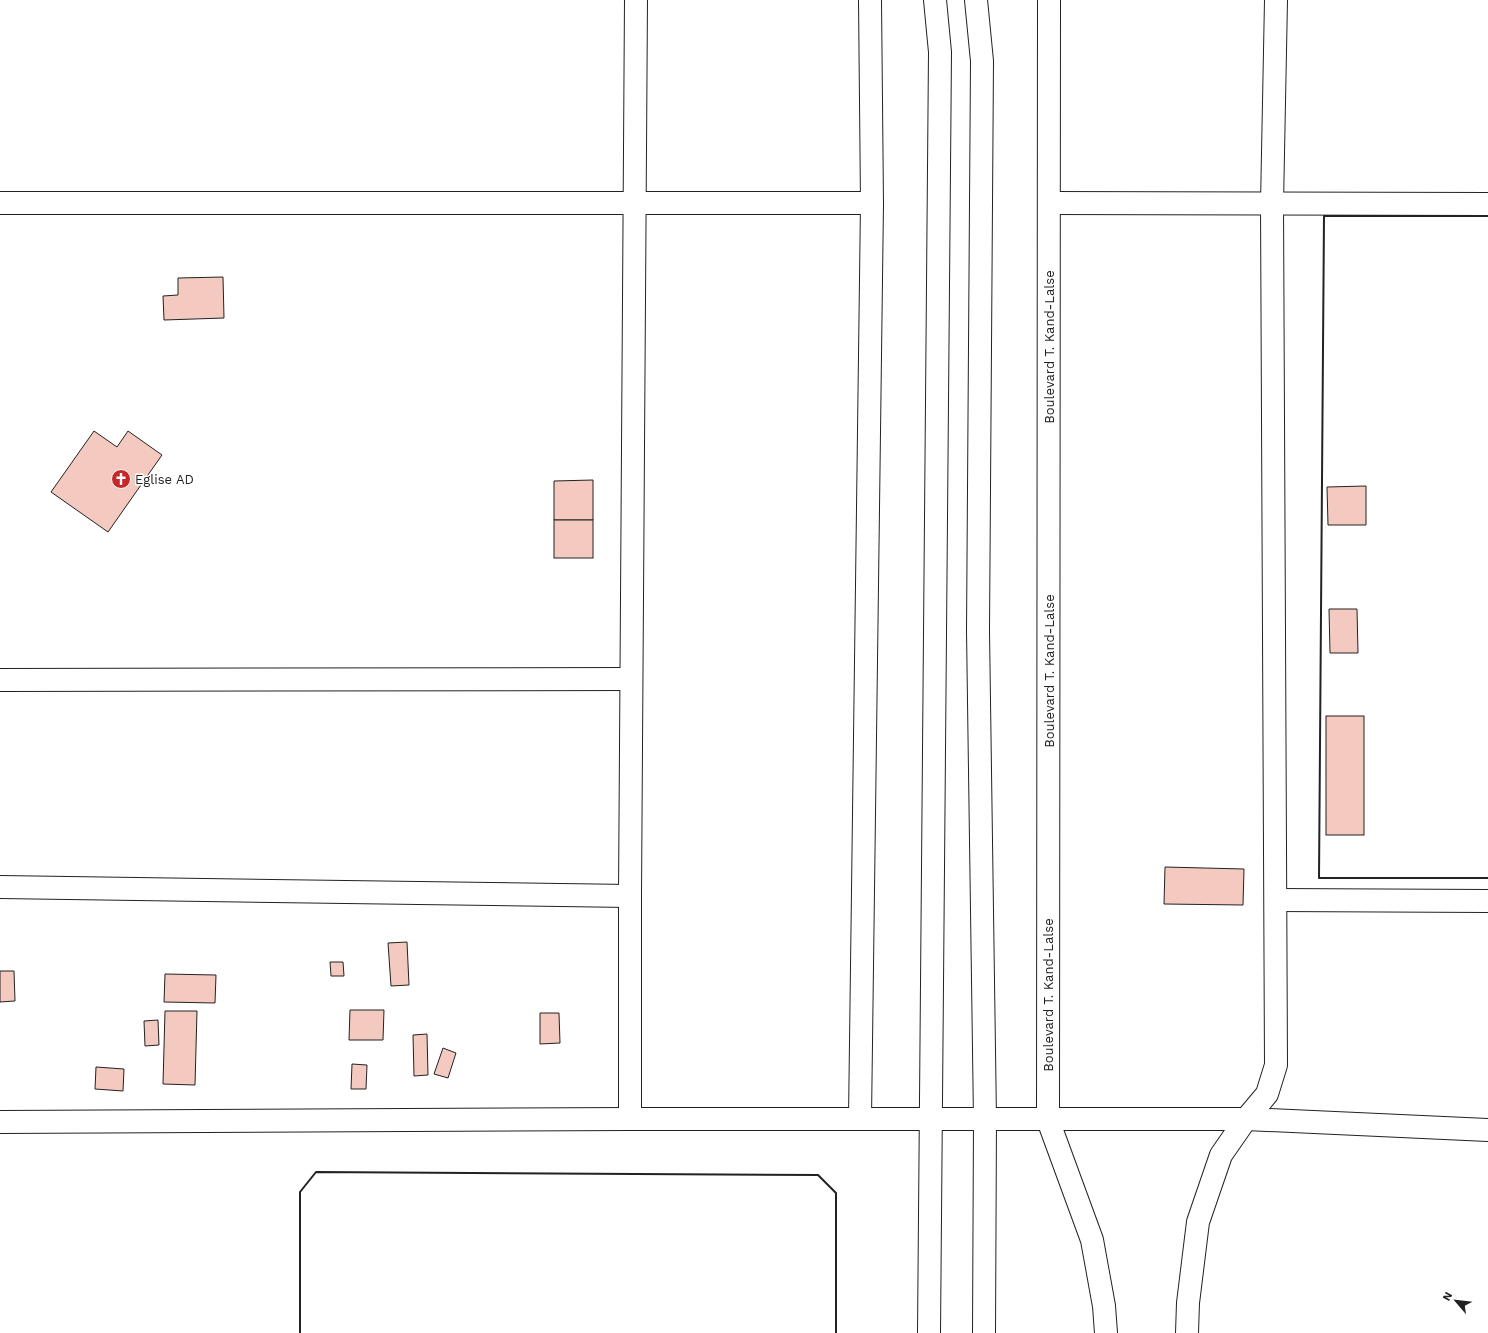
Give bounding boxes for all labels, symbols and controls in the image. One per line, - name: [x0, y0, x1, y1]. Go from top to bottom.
- street label: Boulevard T. Kand-Lalse: [1042, 270, 1057, 424]
- church icon: Eglise AD: [110, 468, 132, 490]
- place label: Eglise AD: [135, 472, 194, 487]
- street label: Boulevard T. Kand-Lalse: [1042, 594, 1057, 748]
- street label: Boulevard T. Kand-Lalse: [1041, 918, 1056, 1072]
- north arrow: [1436, 1281, 1476, 1321]
- text: N: [1440, 1290, 1455, 1303]

